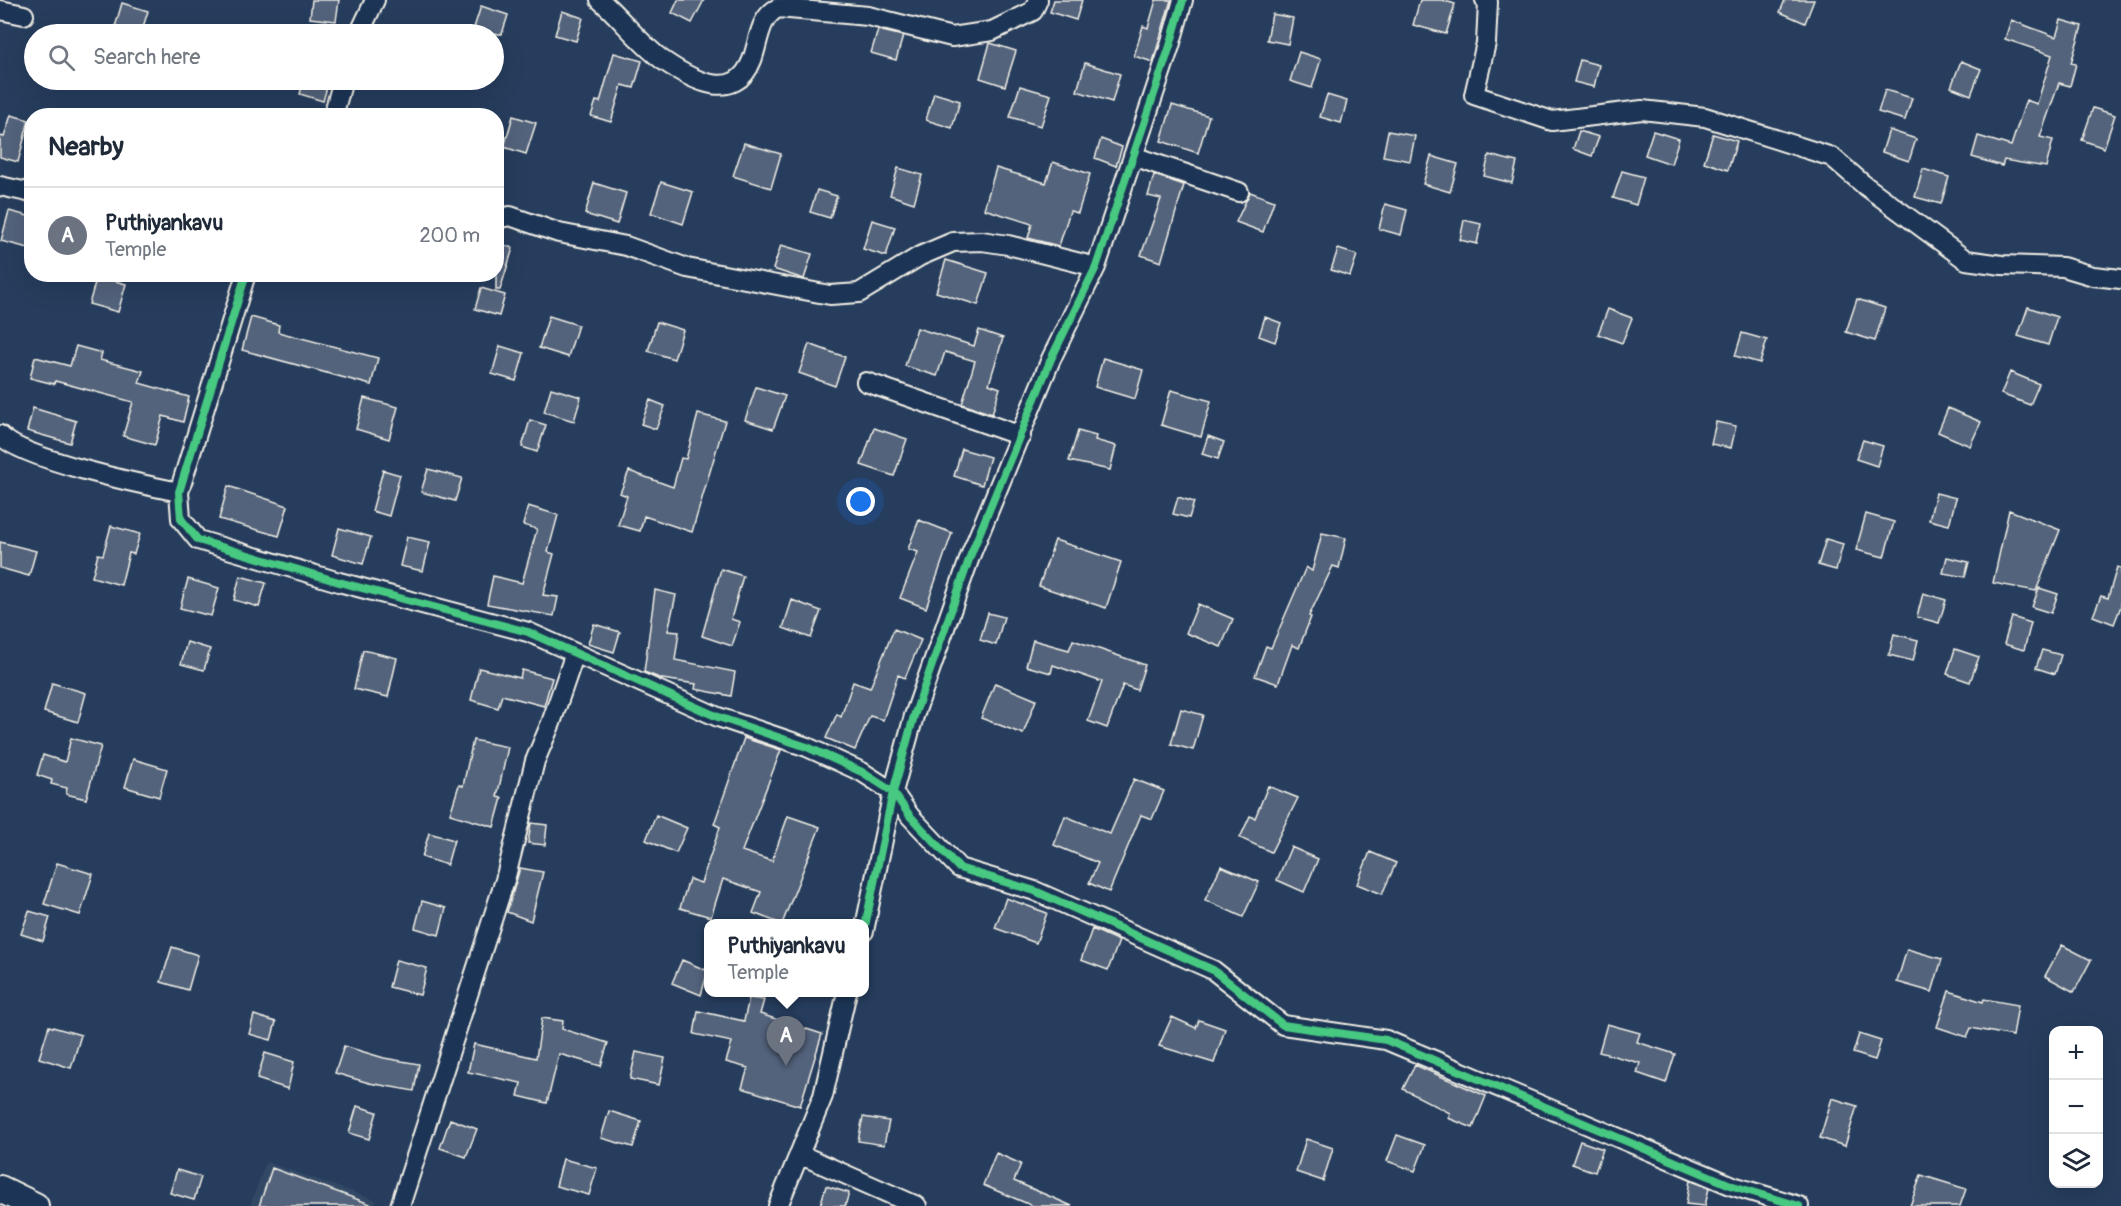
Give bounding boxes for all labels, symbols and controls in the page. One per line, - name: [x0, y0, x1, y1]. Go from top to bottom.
- search box: [24, 24, 504, 90]
- icon: search: [45, 41, 78, 74]
- text: Search here: [93, 43, 200, 71]
- text: Nearby: [48, 131, 124, 163]
- text: Puthiyankavu: [105, 209, 223, 237]
- text: A: [61, 223, 74, 248]
- text: 200 m: [419, 223, 480, 248]
- text: Temple: [105, 237, 166, 262]
- your location: [846, 487, 875, 516]
- popup: [704, 919, 869, 997]
- text: Puthiyankavu: [727, 932, 846, 960]
- text: Temple: [727, 960, 789, 985]
- pin: A: [766, 1016, 806, 1066]
- map controls: [2049, 1026, 2103, 1188]
- button: +: [2049, 1026, 2103, 1080]
- button: −: [2049, 1080, 2103, 1134]
- button: layers: [2049, 1134, 2103, 1188]

